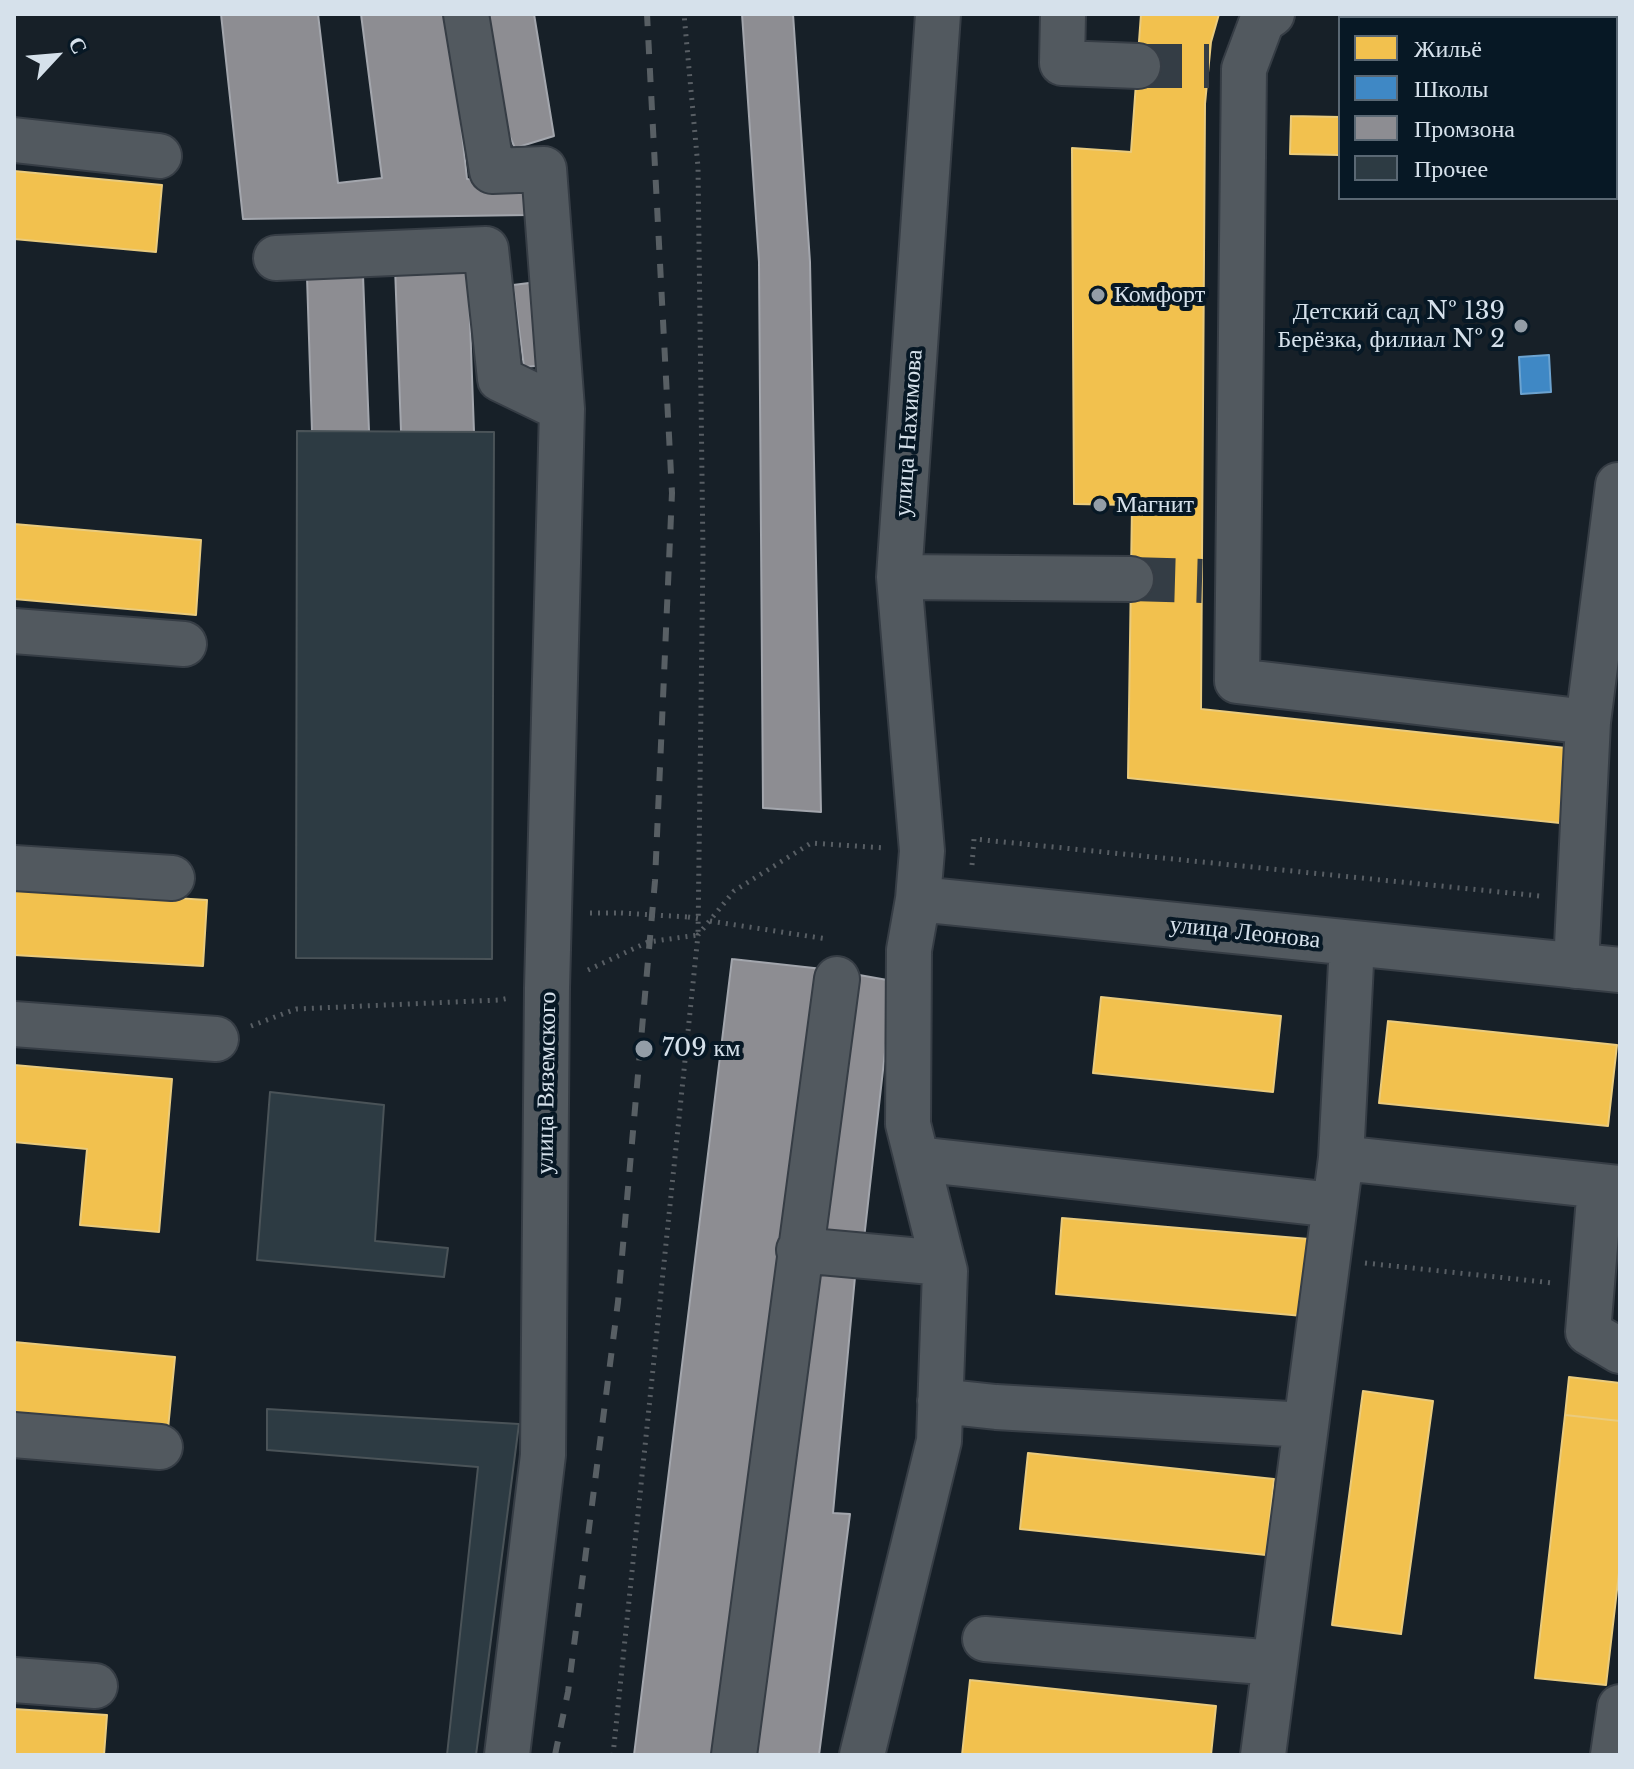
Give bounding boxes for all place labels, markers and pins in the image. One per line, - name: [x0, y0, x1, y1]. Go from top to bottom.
- place label: Комфорт: [1114, 281, 1205, 309]
- marker: Комфорт: [1089, 286, 1107, 304]
- place label: Детский сад № 139 Берёзка, филиал № 2: [1278, 298, 1505, 354]
- marker: Детский сад № 139 Берёзка, филиал № 2: [1512, 317, 1530, 335]
- place label: Магнит: [1116, 491, 1194, 519]
- marker: Магнит: [1091, 496, 1109, 514]
- place label: 709 км: [662, 1035, 740, 1063]
- marker: 709 км: [633, 1038, 655, 1060]

